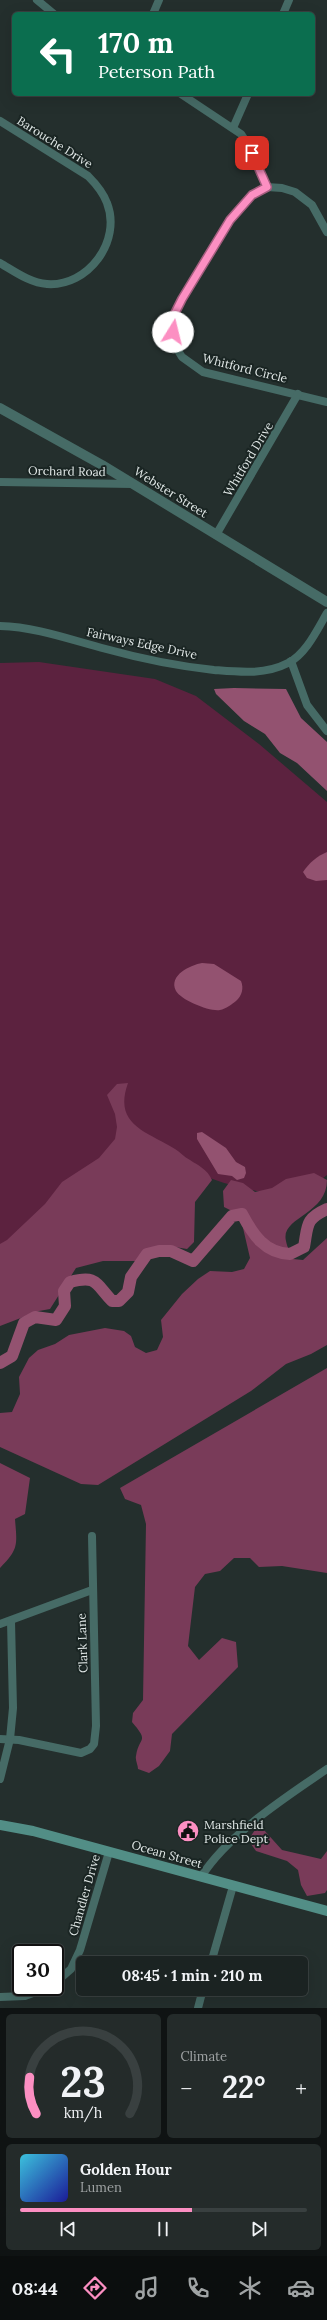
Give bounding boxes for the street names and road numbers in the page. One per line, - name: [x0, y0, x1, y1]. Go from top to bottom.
- street label: Barouche Drive: [14, 113, 96, 171]
- street label: Whitford Circle: [201, 350, 290, 386]
- street label: Whitford Drive: [220, 419, 276, 499]
- street label: Orchard Road: [28, 463, 106, 479]
- street label: Webster Street: [131, 463, 211, 521]
- street label: Fairways Edge Drive: [85, 624, 199, 662]
- street label: Clark Lane: [73, 1612, 91, 1673]
- street label: Ocean Street: [130, 1837, 204, 1871]
- street label: Chandler Drive: [65, 1852, 103, 1938]

